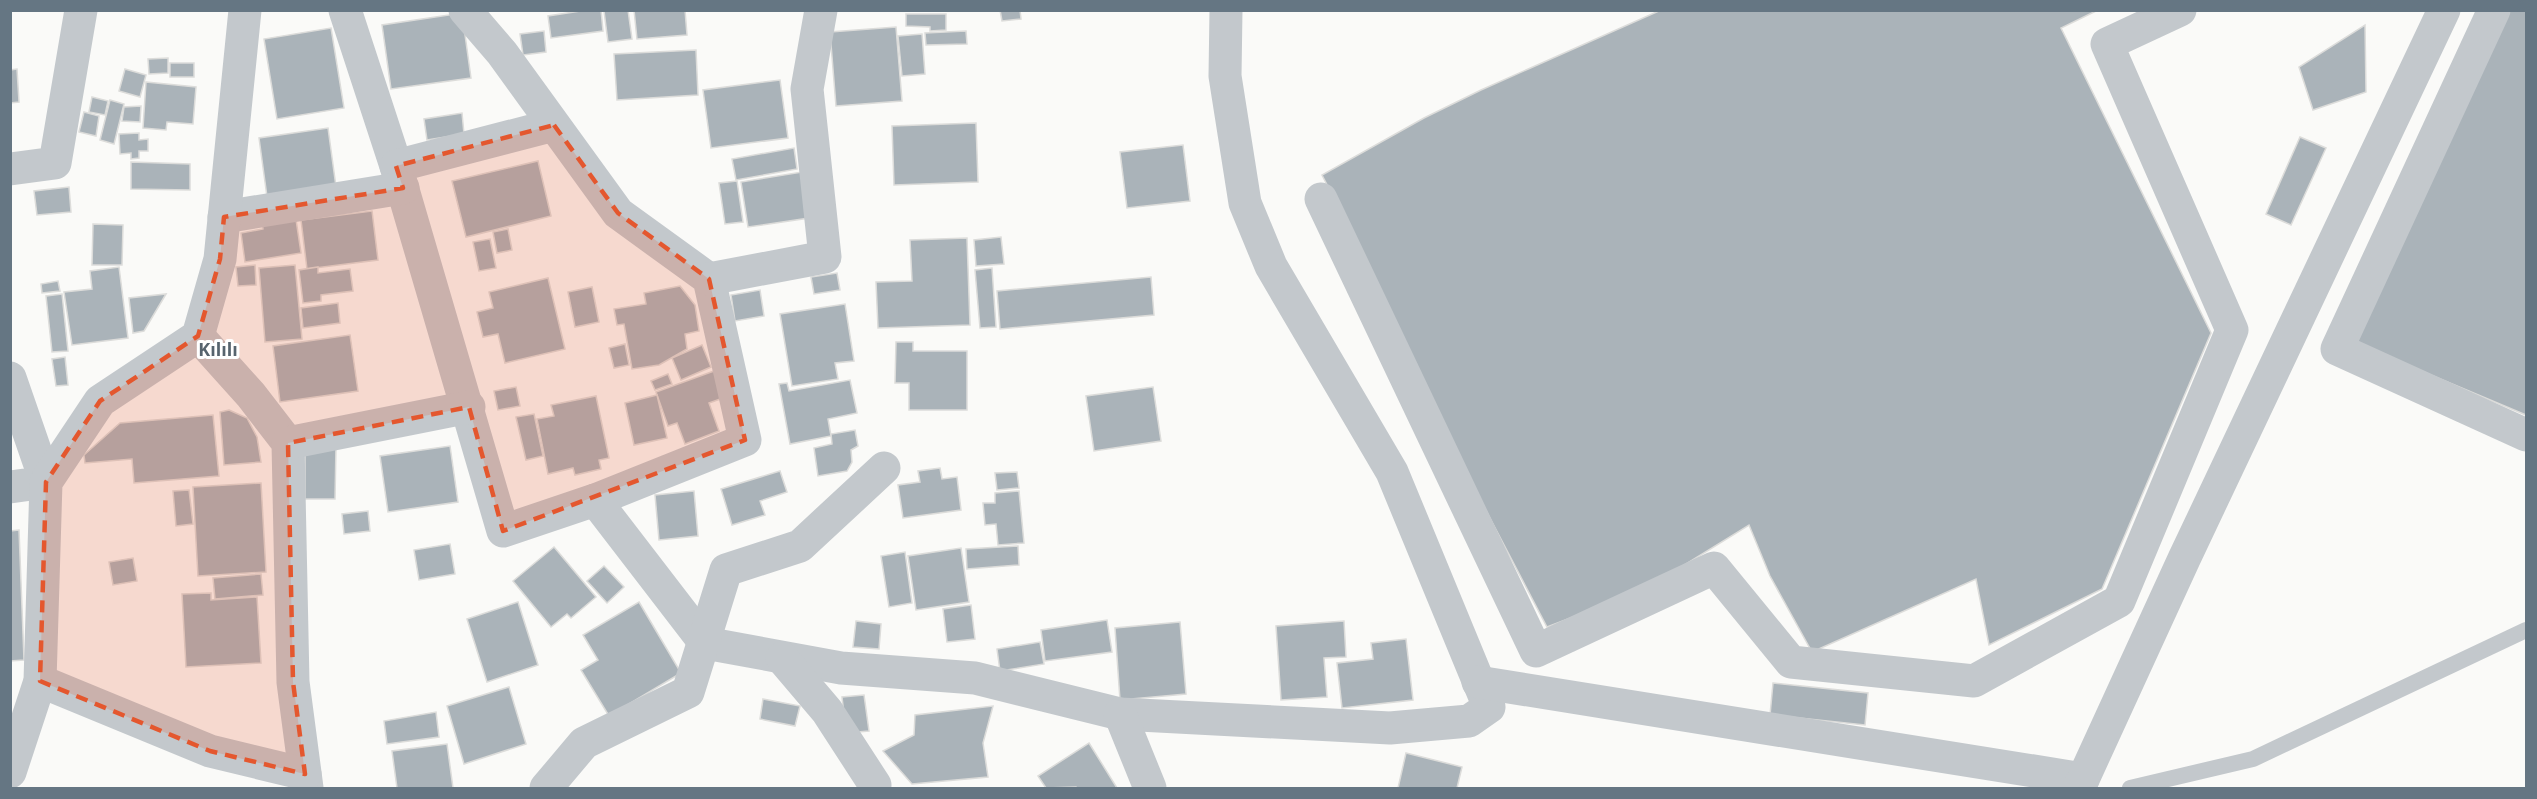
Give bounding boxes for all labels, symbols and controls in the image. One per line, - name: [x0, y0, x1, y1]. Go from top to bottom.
- district label: Kılılı: [198, 337, 238, 361]

